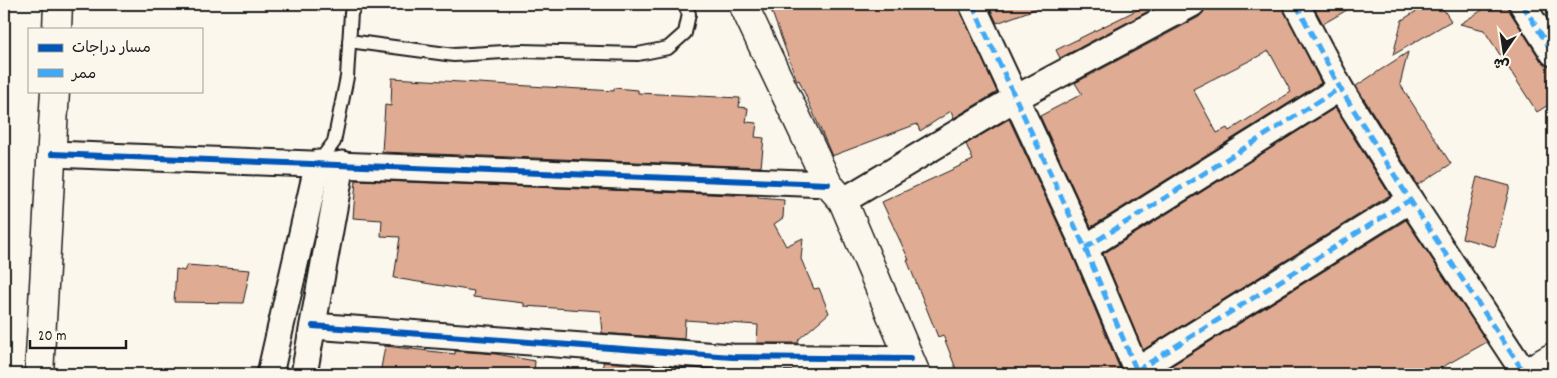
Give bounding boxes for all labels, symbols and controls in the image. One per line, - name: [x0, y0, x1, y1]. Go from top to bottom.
- legend: [28, 28, 202, 92]
- north arrow: [1480, 28, 1530, 78]
- text: مسار دراجات: [72, 38, 151, 60]
- text: ش: [1492, 51, 1511, 74]
- text: ممر: [70, 64, 96, 86]
- scale bar: [30, 318, 126, 350]
- text: 20 m: [38, 326, 66, 348]

